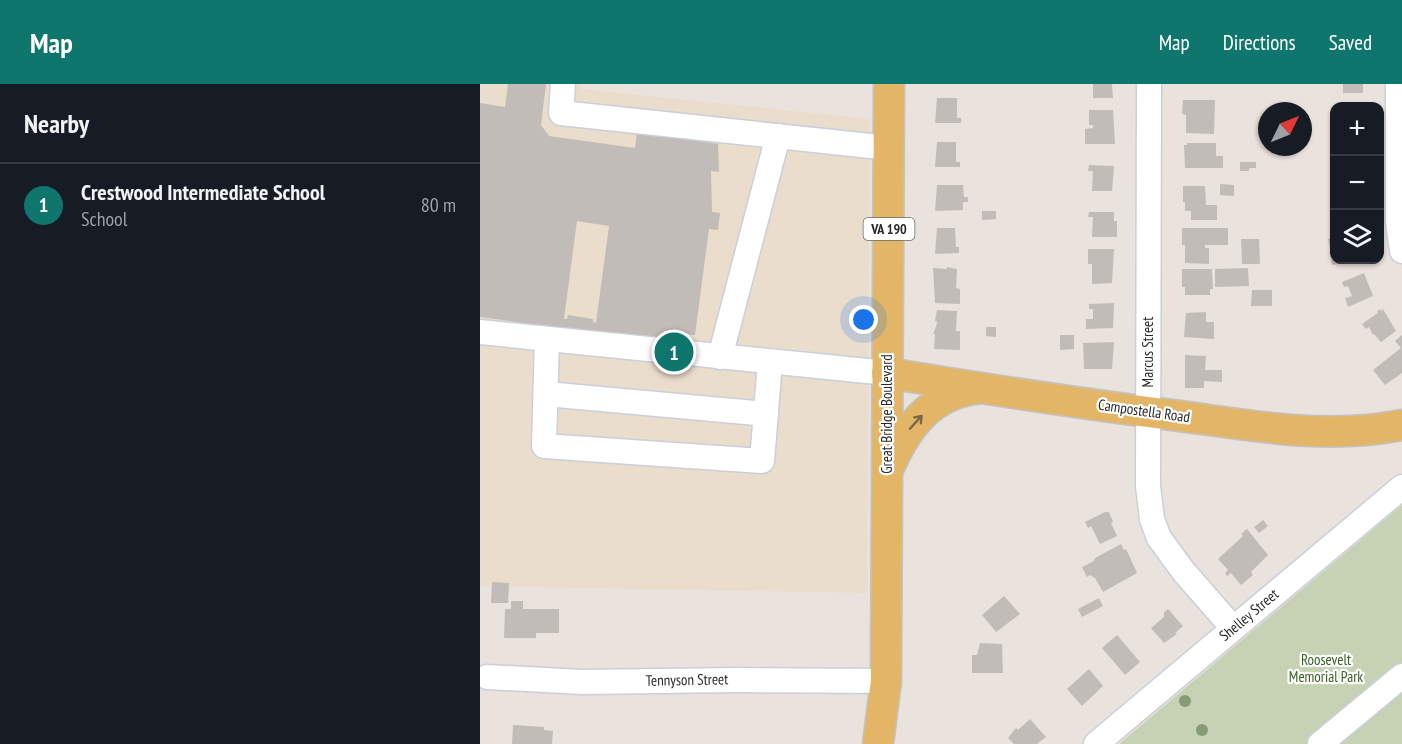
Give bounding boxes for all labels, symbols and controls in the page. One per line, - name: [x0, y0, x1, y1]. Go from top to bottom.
- text: Map: [30, 24, 73, 61]
- text: Map: [1159, 29, 1190, 56]
- text: Directions: [1223, 29, 1296, 56]
- text: Saved: [1329, 29, 1372, 56]
- north arrow: [1258, 102, 1312, 156]
- map controls: [1330, 102, 1384, 264]
- button: +: [1330, 102, 1384, 156]
- text: Nearby: [24, 107, 89, 140]
- button: −: [1330, 156, 1384, 210]
- text: Crestwood Intermediate School: [81, 178, 325, 206]
- text: 1: [39, 192, 48, 218]
- text: 80 m: [421, 192, 456, 218]
- text: School: [81, 206, 127, 232]
- button: layers: [1330, 210, 1384, 264]
- road number: VA 190: [864, 218, 914, 240]
- your location: [849, 305, 878, 334]
- street label: Marcus Street: [1138, 317, 1157, 387]
- pin: 1: [654, 330, 694, 374]
- street label: Great Bridge Boulevard: [877, 354, 896, 474]
- street label: Campostella Road: [1097, 395, 1191, 426]
- one-way arrow: [909, 415, 923, 430]
- street label: Shelley Street: [1215, 584, 1282, 645]
- park label: Roosevelt Memorial Park: [1289, 650, 1363, 686]
- street label: Tennyson Street: [646, 669, 728, 690]

